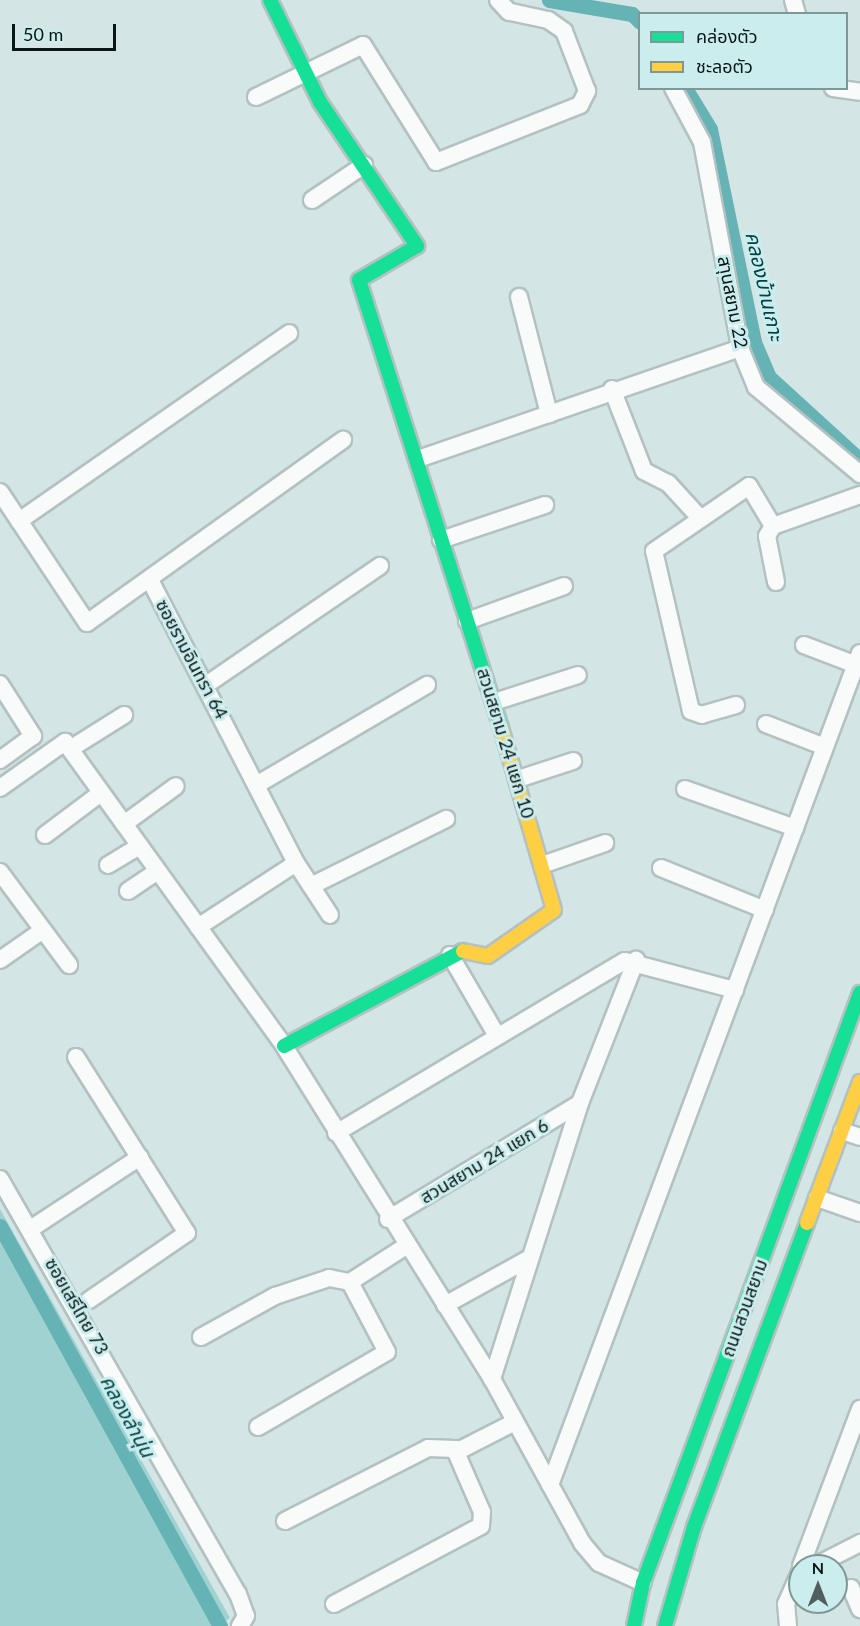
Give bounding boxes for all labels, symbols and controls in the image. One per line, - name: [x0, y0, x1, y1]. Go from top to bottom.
- scale bar: [15, 12, 118, 50]
- legend: [638, 12, 848, 90]
- text: 50 m: [23, 23, 63, 45]
- text: คล่องตัว: [696, 25, 758, 47]
- text: ชะลอตัว: [696, 55, 753, 77]
- water label: คลองบ้านเกาะ: [741, 229, 789, 343]
- street label: สาุนสยาม 22: [713, 254, 753, 350]
- street label: ซอยรามอินทรา 64: [151, 596, 233, 722]
- street label: สวนสยาม 24 แยก 10: [473, 665, 539, 821]
- street label: สวนสยาม 24 แยก 6: [416, 1114, 552, 1208]
- street label: ซอยเสรีไทย 73: [41, 1254, 113, 1358]
- street label: ถนนสวนสยาม: [716, 1256, 772, 1360]
- water label: คลองลำนุ่น: [96, 1371, 160, 1461]
- north arrow: [788, 1554, 848, 1614]
- text: N: [812, 1558, 824, 1577]

